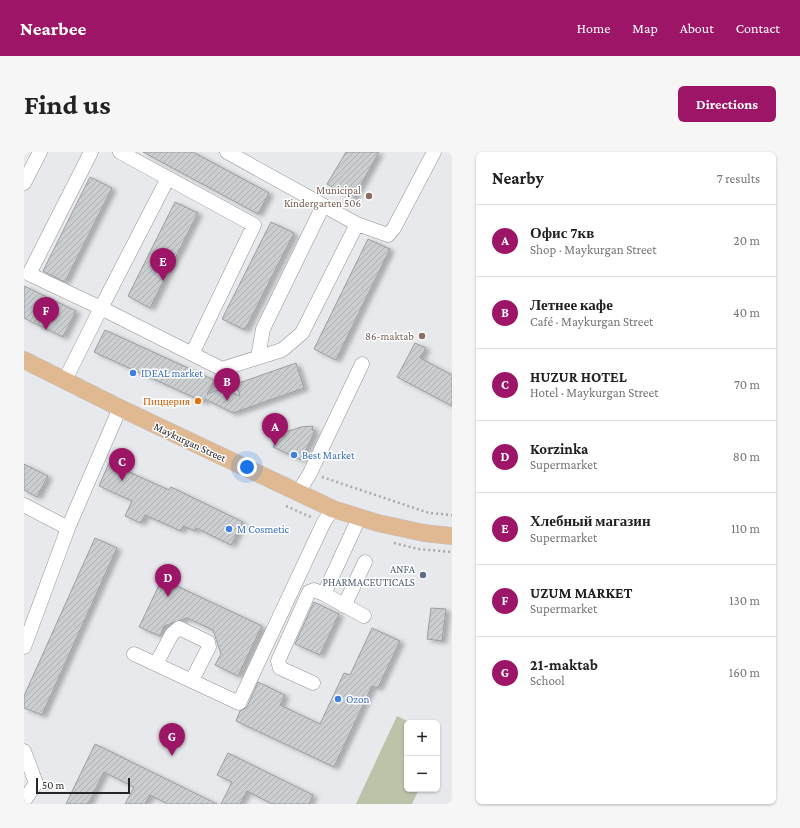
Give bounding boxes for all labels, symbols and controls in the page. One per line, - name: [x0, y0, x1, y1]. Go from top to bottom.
- text: Nearbee: [20, 18, 86, 39]
- text: Home: [577, 20, 610, 36]
- text: Map: [632, 20, 658, 36]
- text: About: [680, 20, 714, 36]
- text: Contact: [736, 20, 780, 36]
- button: Directions: [678, 86, 776, 122]
- text: Find us: [24, 89, 111, 120]
- text: Nearby: [492, 169, 544, 188]
- text: 7 results: [717, 171, 760, 186]
- place label: Municipal Kindergarten 506: [284, 184, 361, 210]
- marker: Municipal Kindergarten 506: [364, 191, 374, 201]
- text: Офис 7кв: [530, 225, 594, 241]
- text: A: [501, 233, 509, 248]
- text: 20 m: [734, 233, 760, 248]
- text: Shop · Maykurgan Street: [530, 242, 657, 257]
- pin: E: [150, 248, 176, 281]
- pin: F: [33, 297, 59, 330]
- text: Летнее кафе: [530, 297, 613, 313]
- text: B: [501, 305, 509, 320]
- text: 40 m: [733, 305, 760, 320]
- text: Café · Maykurgan Street: [530, 314, 653, 329]
- place label: 86-maktab: [365, 330, 414, 342]
- marker: 86-maktab: [417, 331, 427, 341]
- place label: IDEAL market: [141, 367, 203, 379]
- marker: IDEAL market: [128, 368, 138, 378]
- pin: B: [214, 368, 240, 401]
- text: HUZUR HOTEL: [530, 369, 627, 385]
- text: C: [501, 377, 509, 392]
- text: 70 m: [734, 377, 760, 392]
- text: Hotel · Maykurgan Street: [530, 385, 659, 400]
- place label: Пиццерия: [143, 395, 190, 407]
- marker: Пиццерия: [193, 396, 203, 406]
- pin: A: [262, 413, 288, 446]
- street label: Maykurgan Street: [152, 420, 228, 465]
- text: Korzinka: [530, 441, 588, 457]
- pin: C: [109, 448, 135, 481]
- place label: Best Market: [302, 449, 355, 461]
- text: D: [501, 449, 509, 464]
- text: 80 m: [733, 449, 760, 464]
- marker: Best Market: [289, 450, 299, 460]
- your location: [237, 457, 257, 477]
- text: Supermarket: [530, 457, 597, 472]
- text: Хлебный магазин: [530, 513, 651, 529]
- text: E: [501, 521, 509, 536]
- text: 110 m: [731, 521, 760, 536]
- place label: M Cosmetic: [237, 523, 290, 535]
- marker: M Cosmetic: [224, 524, 234, 534]
- text: Supermarket: [530, 530, 597, 545]
- place label: ANFA PHARMACEUTICALS: [323, 563, 416, 588]
- pin: D: [155, 564, 181, 597]
- marker: ANFA PHARMACEUTICALS: [418, 570, 428, 580]
- text: UZUM MARKET: [530, 585, 633, 601]
- text: F: [502, 593, 508, 608]
- text: 130 m: [729, 593, 760, 608]
- text: Supermarket: [530, 601, 597, 616]
- text: 21-maktab: [530, 657, 598, 673]
- text: G: [501, 665, 509, 680]
- text: 160 m: [729, 665, 760, 680]
- text: School: [530, 673, 565, 688]
- place label: Ozon: [346, 693, 369, 705]
- marker: Ozon: [333, 694, 343, 704]
- map controls: [404, 720, 440, 792]
- button: +: [404, 720, 440, 756]
- pin: G: [159, 723, 185, 756]
- button: −: [404, 756, 440, 792]
- scale bar: [36, 776, 130, 795]
- text: 50 m: [42, 779, 64, 791]

